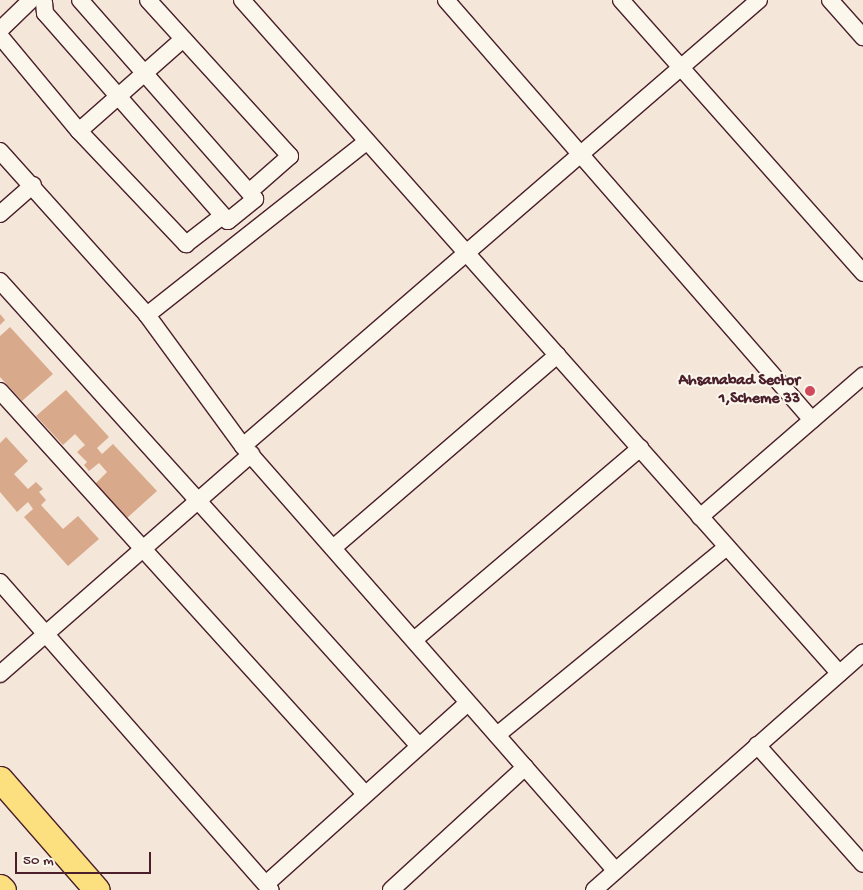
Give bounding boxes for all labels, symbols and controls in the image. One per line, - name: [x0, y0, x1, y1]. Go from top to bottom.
- place label: Ahsanabad Sector 1,Scheme 33: [679, 372, 800, 410]
- marker: Ahsanabad Sector 1,Scheme 33: [804, 385, 816, 397]
- scale bar: [18, 842, 154, 874]
- text: 50 m: [23, 852, 54, 870]

